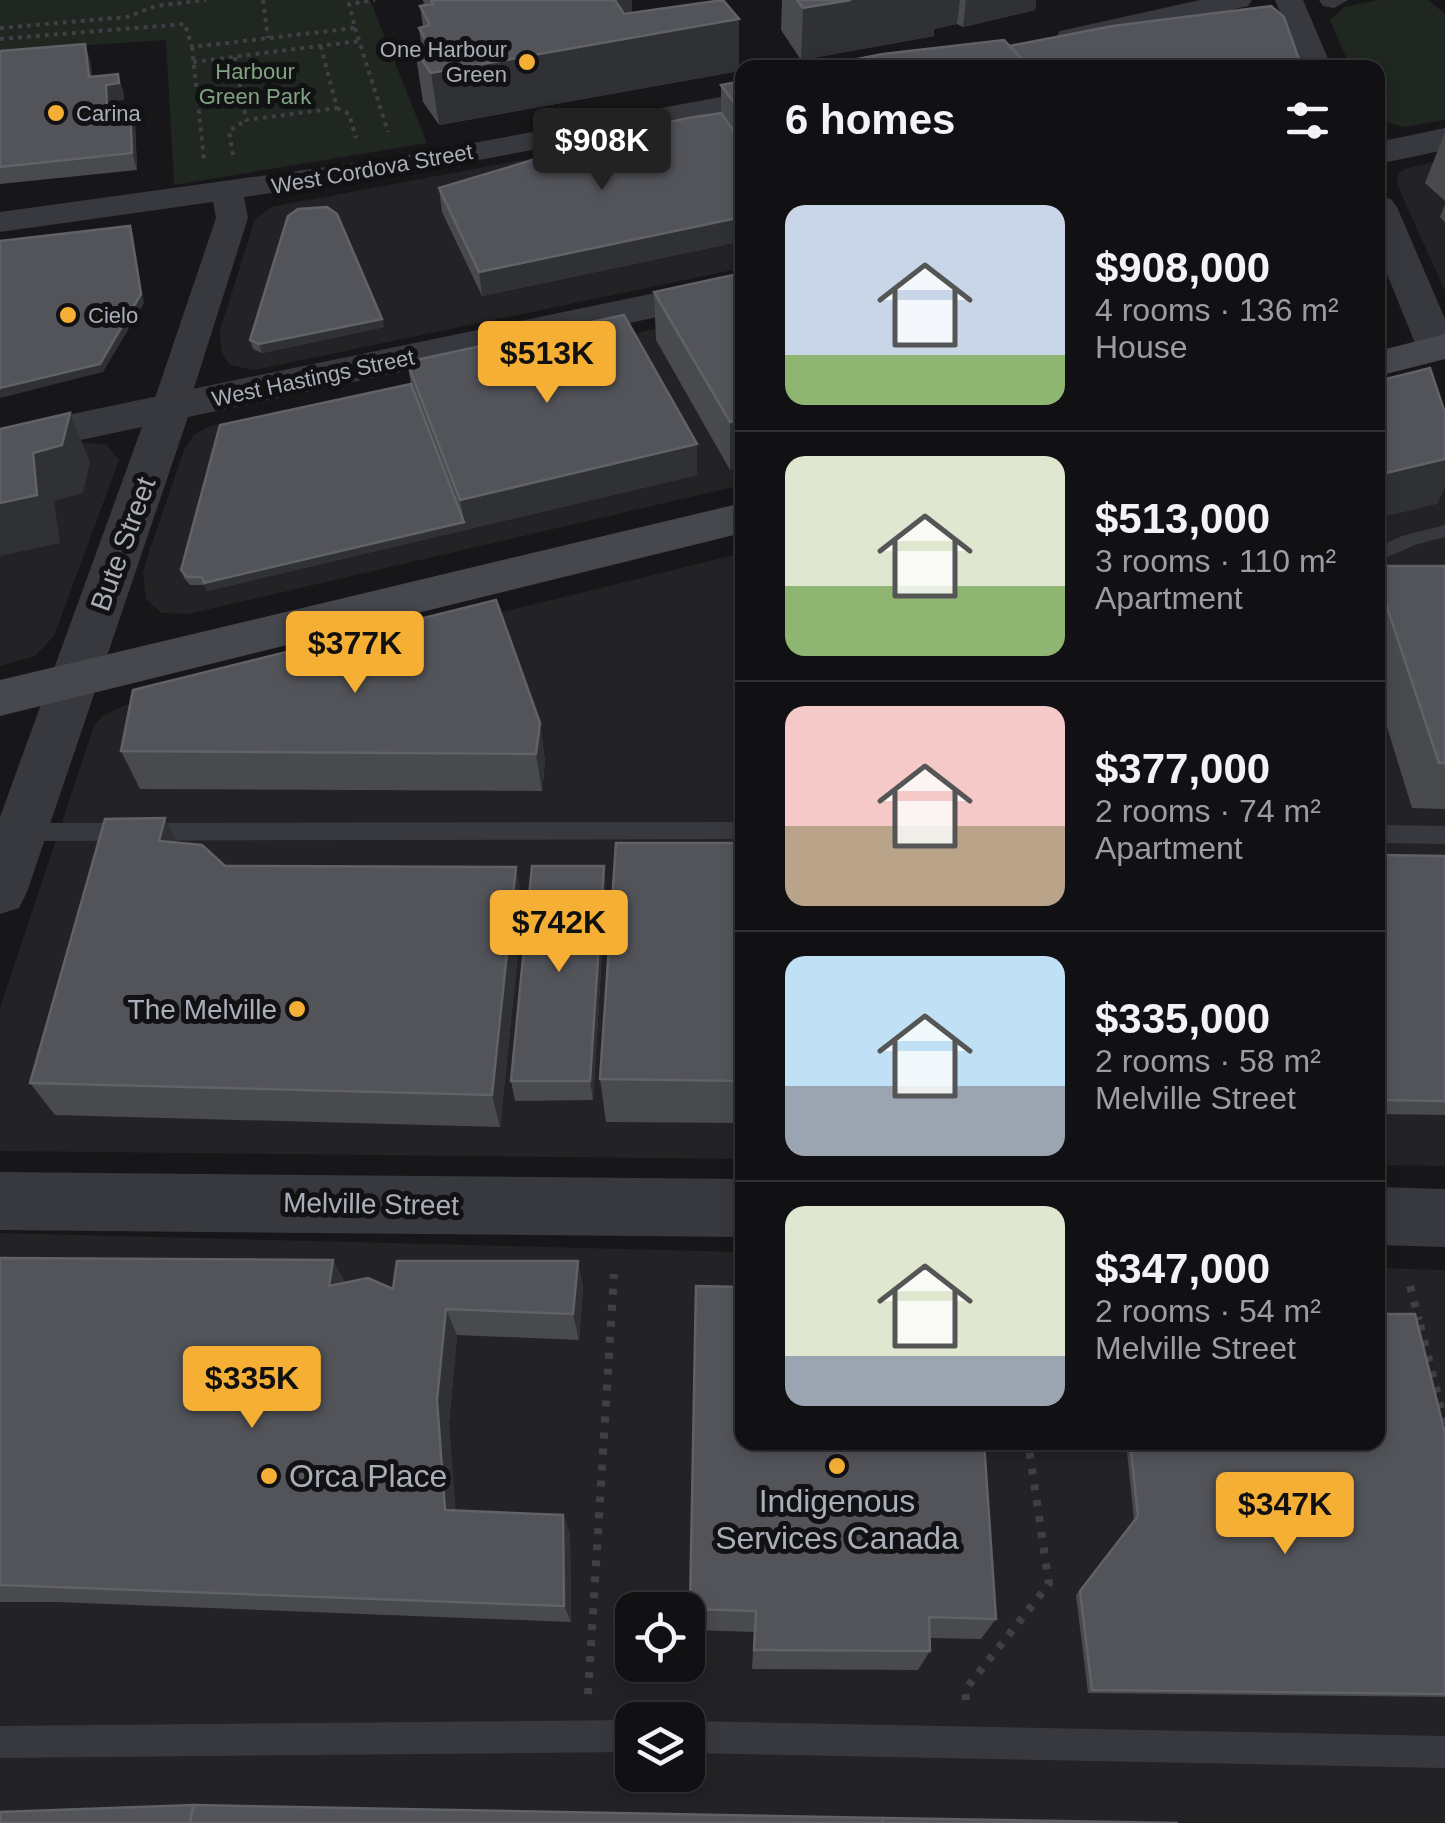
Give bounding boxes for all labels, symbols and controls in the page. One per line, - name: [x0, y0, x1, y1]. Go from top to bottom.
- place label: One Harbour Green: [380, 37, 507, 87]
- marker: One Harbour Green: [516, 51, 538, 73]
- park label: Harbour Green Park: [199, 59, 312, 109]
- icon: filters: [1280, 93, 1335, 148]
- text: 6 homes: [785, 96, 955, 143]
- place label: Carina: [76, 101, 142, 126]
- marker: Carina: [45, 102, 67, 124]
- pin: $908K: [532, 108, 672, 193]
- text: $908K: [555, 122, 649, 158]
- street label: West Cordova Street: [269, 139, 475, 199]
- text: $908,000: [1095, 244, 1270, 291]
- icon: home: [865, 245, 985, 365]
- text: 4 rooms · 136 m²: [1095, 292, 1339, 328]
- place label: Cielo: [88, 303, 138, 328]
- marker: Cielo: [57, 304, 79, 326]
- pin: $513K: [477, 321, 617, 406]
- text: House: [1095, 329, 1188, 365]
- text: $513K: [500, 335, 594, 371]
- street label: West Hastings Street: [210, 344, 416, 412]
- street label: Bute Street: [84, 473, 162, 615]
- text: $513,000: [1095, 495, 1270, 542]
- icon: home: [865, 496, 985, 616]
- text: 3 rooms · 110 m²: [1095, 543, 1336, 579]
- text: Apartment: [1095, 580, 1243, 616]
- pin: $377K: [285, 611, 425, 696]
- text: $377K: [308, 625, 402, 661]
- text: $377,000: [1095, 745, 1270, 792]
- icon: home: [865, 746, 985, 866]
- text: 2 rooms · 74 m²: [1095, 793, 1321, 829]
- text: Apartment: [1095, 830, 1243, 866]
- pin: $742K: [489, 890, 629, 975]
- text: $742K: [512, 904, 606, 940]
- place label: The Melville: [128, 994, 277, 1025]
- text: $335,000: [1095, 995, 1270, 1042]
- icon: home: [865, 996, 985, 1116]
- marker: The Melville: [286, 998, 308, 1020]
- text: 2 rooms · 58 m²: [1095, 1043, 1321, 1079]
- text: Melville Street: [1095, 1080, 1296, 1116]
- street label: Melville Street: [283, 1187, 459, 1221]
- text: $347,000: [1095, 1245, 1270, 1292]
- icon: home: [865, 1246, 985, 1366]
- text: 2 rooms · 54 m²: [1095, 1293, 1321, 1329]
- text: Melville Street: [1095, 1330, 1296, 1366]
- pin: $335K: [182, 1346, 322, 1431]
- text: $335K: [205, 1360, 299, 1396]
- marker: Indigenous Services Canada: [826, 1455, 848, 1477]
- place label: Orca Place: [289, 1458, 447, 1494]
- marker: Orca Place: [258, 1465, 280, 1487]
- pin: $347K: [1215, 1472, 1355, 1557]
- place label: Indigenous Services Canada: [715, 1483, 959, 1556]
- text: $347K: [1238, 1486, 1332, 1522]
- map controls: [615, 1592, 705, 1792]
- button: locate: [615, 1592, 705, 1682]
- button: layers: [615, 1702, 705, 1792]

